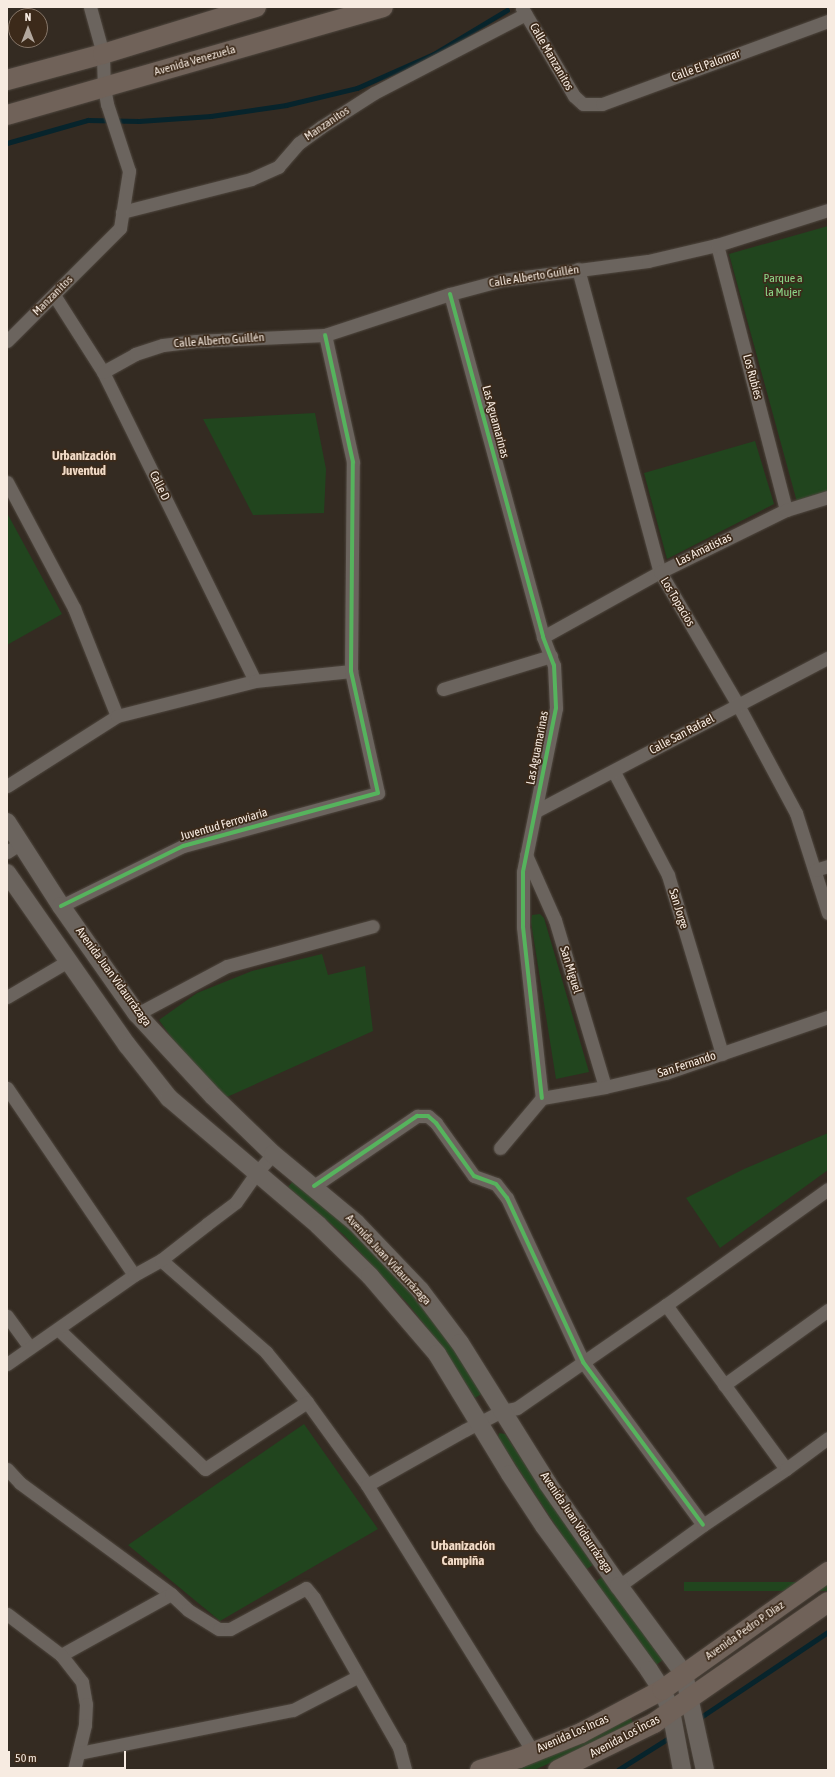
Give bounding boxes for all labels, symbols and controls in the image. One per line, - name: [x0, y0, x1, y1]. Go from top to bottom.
- north arrow: [8, 8, 48, 48]
- text: N: [25, 11, 31, 23]
- street label: Calle Manzanitos: [526, 21, 576, 93]
- street label: Avenida Venezuela: [153, 42, 237, 80]
- street label: Calle El Palomar: [670, 47, 742, 85]
- street label: Manzanitos: [302, 104, 352, 144]
- street label: Calle Alberto Guillén: [488, 263, 580, 291]
- park label: Parque a la Mujer: [764, 272, 802, 300]
- street label: Manzanitos: [30, 273, 76, 319]
- street label: Calle Alberto Guillén: [173, 331, 265, 351]
- street label: Los Rubíes: [739, 353, 765, 401]
- street label: Las Aguamarinas: [478, 384, 512, 460]
- district label: Urbanización Juventud: [52, 449, 116, 480]
- street label: Calle D: [146, 469, 172, 503]
- street label: Las Amatistas: [674, 530, 734, 570]
- street label: Los Topacios: [657, 575, 697, 629]
- street label: Las Aguamarinas: [524, 710, 552, 786]
- street label: Calle San Rafael: [647, 712, 717, 758]
- street label: Juventud Ferroviaria: [179, 806, 269, 844]
- street label: San Jorge: [665, 887, 691, 931]
- street label: Avenida Juan Vidaurrázaga: [72, 925, 154, 1029]
- street label: San Miguel: [556, 945, 584, 995]
- street label: San Fernando: [656, 1049, 718, 1081]
- street label: Avenida Juan Vidaurrázaga: [342, 1212, 434, 1308]
- street label: Avenida Juan Vidaurrázaga: [537, 1470, 615, 1576]
- district label: Urbanización Campiña: [431, 1539, 495, 1570]
- street label: Avenida Pedro P. Díaz: [703, 1598, 787, 1664]
- street label: Avenida Los Incas: [535, 1712, 611, 1756]
- street label: Avenida Los Ïncas: [588, 1713, 662, 1761]
- scale bar: [10, 1743, 128, 1769]
- text: 50 m: [15, 1751, 37, 1765]

